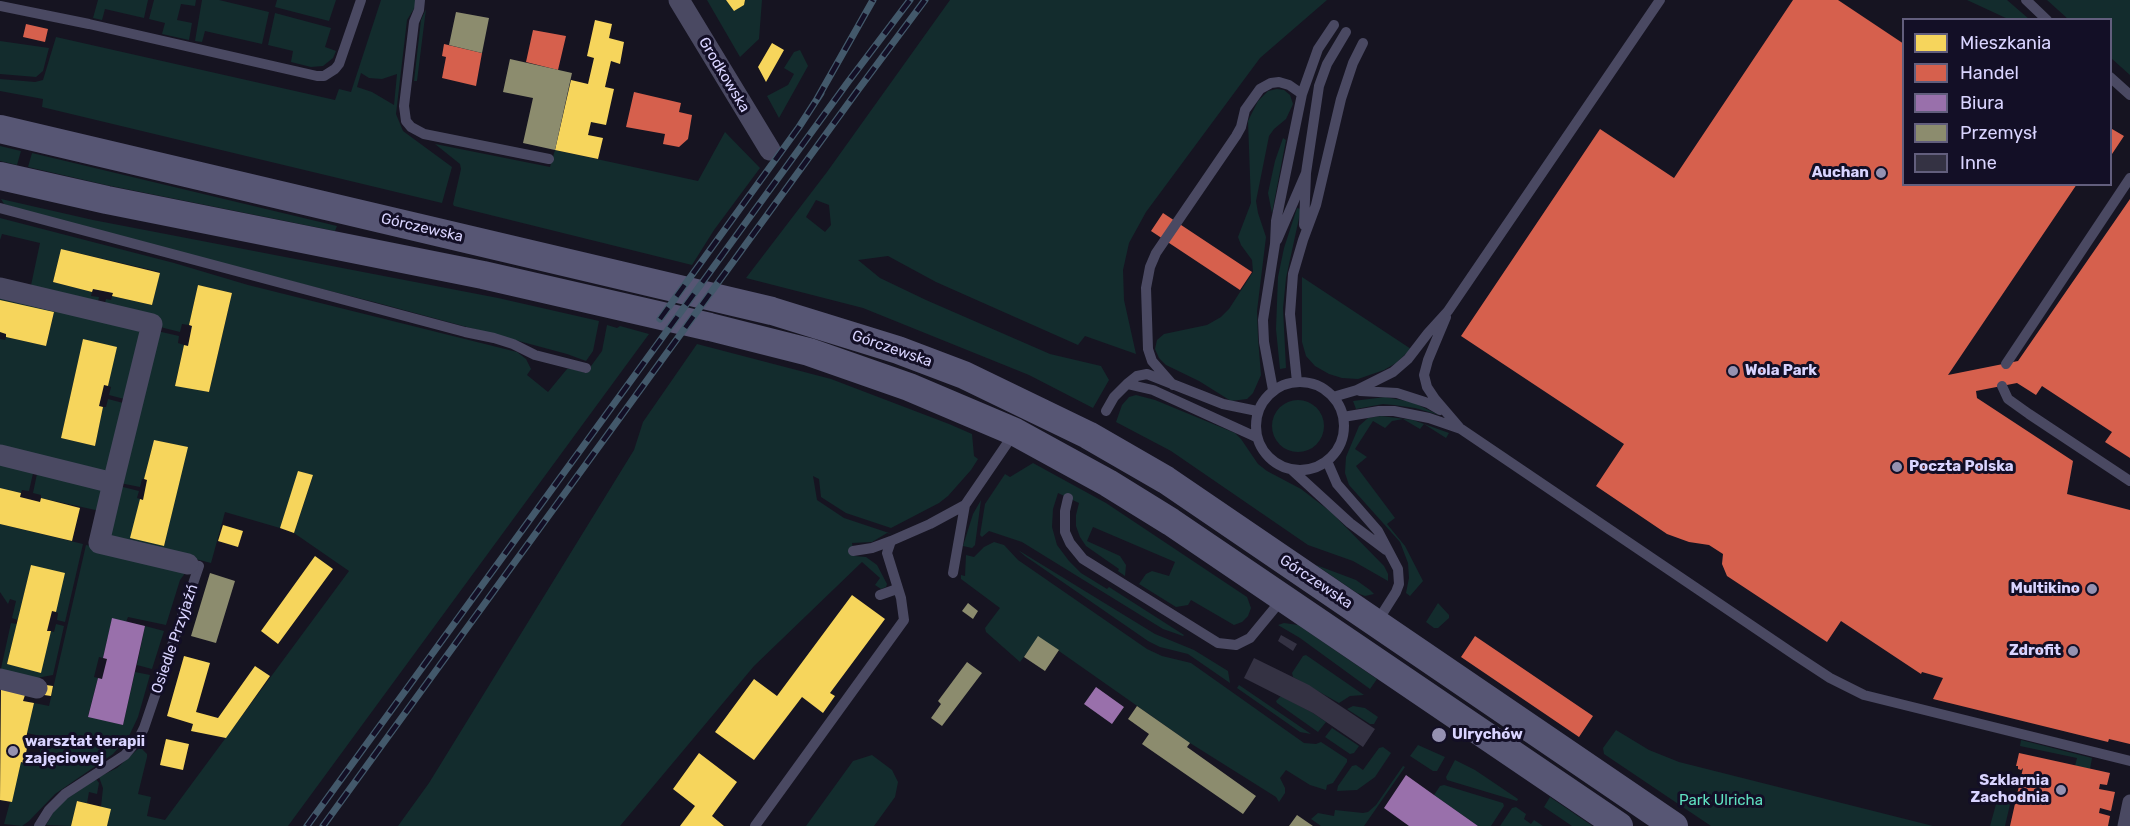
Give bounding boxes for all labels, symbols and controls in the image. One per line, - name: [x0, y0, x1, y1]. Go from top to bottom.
- legend: [1902, 18, 2112, 186]
- text: Mieszkania: [1960, 32, 2051, 54]
- street label: Grodkowska: [695, 34, 753, 116]
- text: Handel: [1960, 62, 2019, 84]
- text: Biura: [1960, 92, 2004, 114]
- text: Przemysł: [1960, 122, 2037, 144]
- text: Inne: [1960, 152, 1997, 174]
- place label: Auchan: [1812, 164, 1869, 182]
- marker: Auchan: [1874, 166, 1888, 180]
- street label: Górczewska: [379, 210, 465, 246]
- street label: Górczewska: [849, 327, 935, 371]
- place label: Wola Park: [1745, 362, 1817, 380]
- marker: Wola Park: [1726, 364, 1740, 378]
- place label: Poczta Polska: [1909, 458, 2014, 476]
- marker: Poczta Polska: [1890, 460, 1904, 474]
- street label: Górczewska: [1276, 551, 1356, 613]
- place label: Multikino: [2011, 580, 2080, 598]
- street label: Osiedle Przyjaźń: [148, 582, 202, 696]
- marker: Multikino: [2085, 582, 2099, 596]
- place label: Zdrofit: [2009, 642, 2061, 660]
- marker: Zdrofit: [2066, 644, 2080, 658]
- marker: Ulrychów: [1430, 726, 1448, 744]
- place label: Ulrychów: [1452, 726, 1523, 744]
- place label: warsztat terapii zajęciowej: [25, 733, 145, 768]
- marker: warsztat terapii zajęciowej: [6, 744, 20, 758]
- place label: Szklarnia Zachodnia: [1970, 772, 2049, 807]
- marker: Szklarnia Zachodnia: [2054, 783, 2068, 797]
- park label: Park Ulricha: [1679, 792, 1763, 810]

